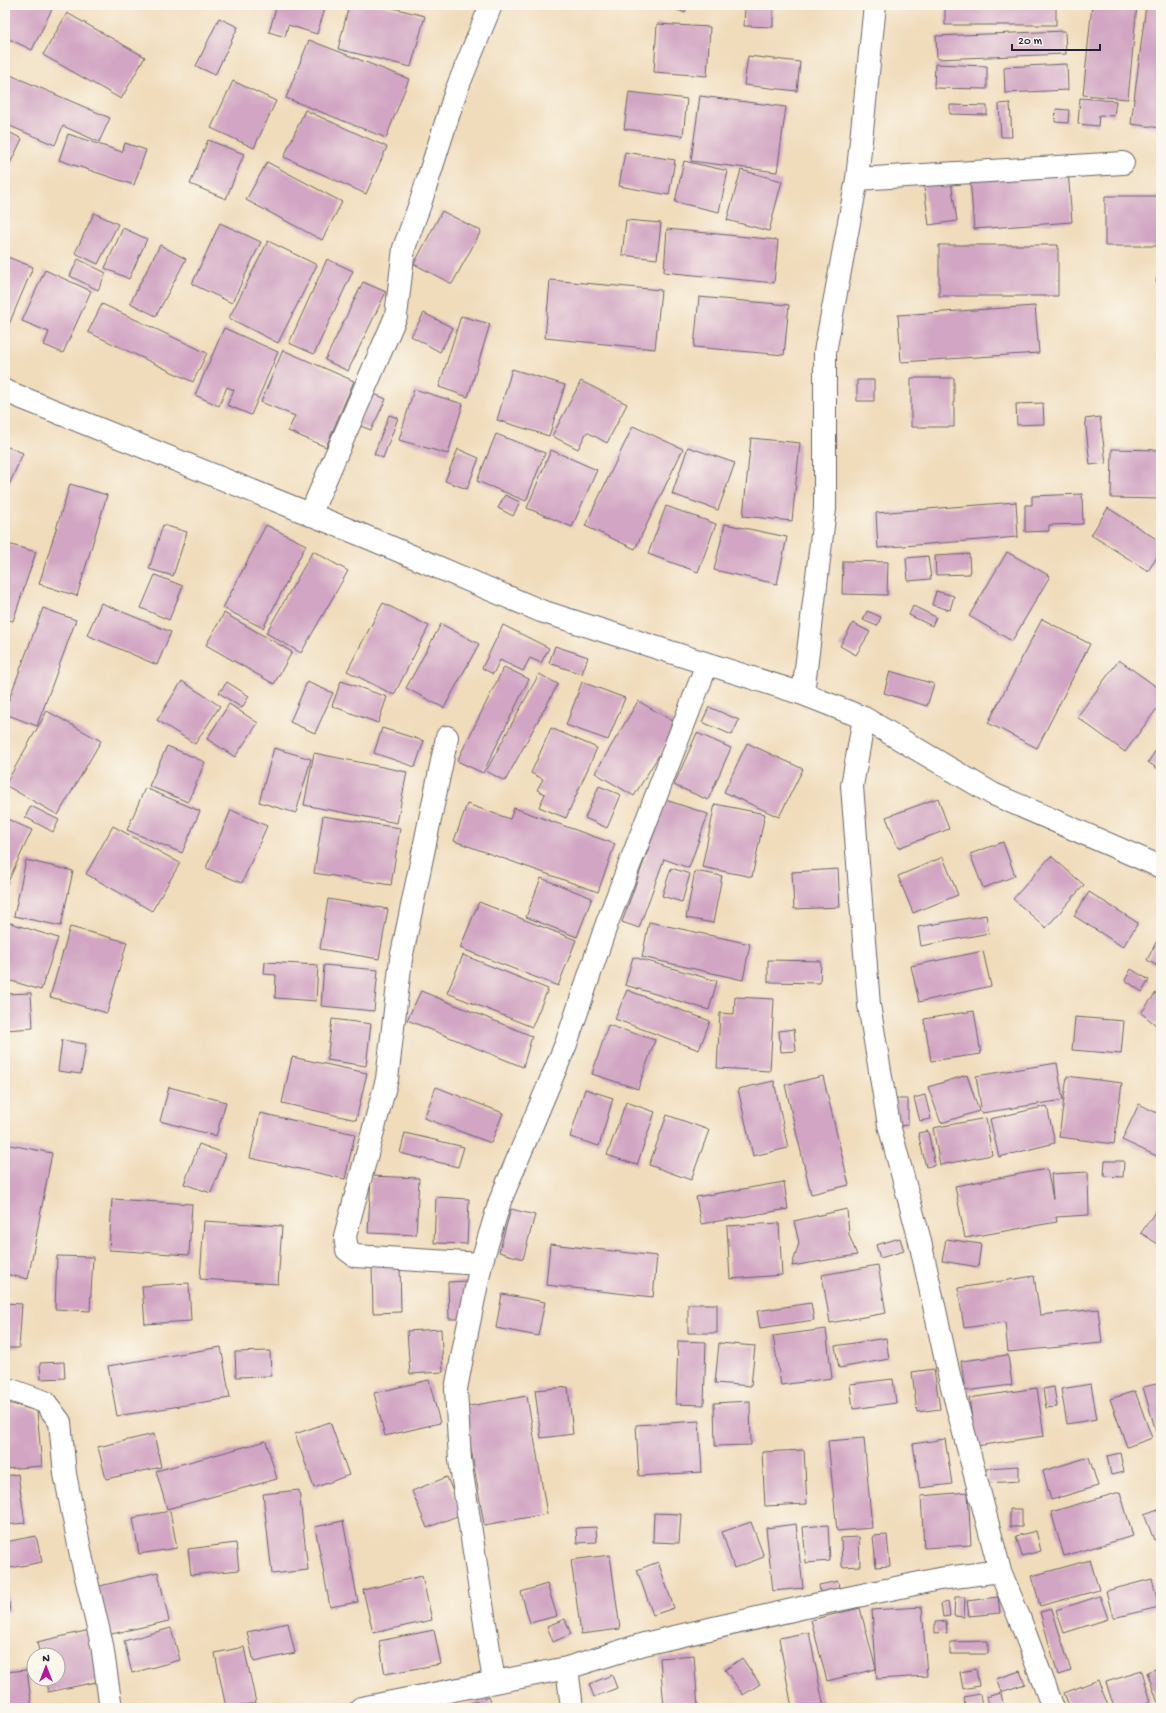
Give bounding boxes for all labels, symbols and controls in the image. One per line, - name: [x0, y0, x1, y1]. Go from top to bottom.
- scale bar: [1012, 26, 1100, 52]
- text: 20 m: [1018, 35, 1043, 49]
- north arrow: [26, 1647, 66, 1687]
- text: N: [42, 1653, 50, 1665]

